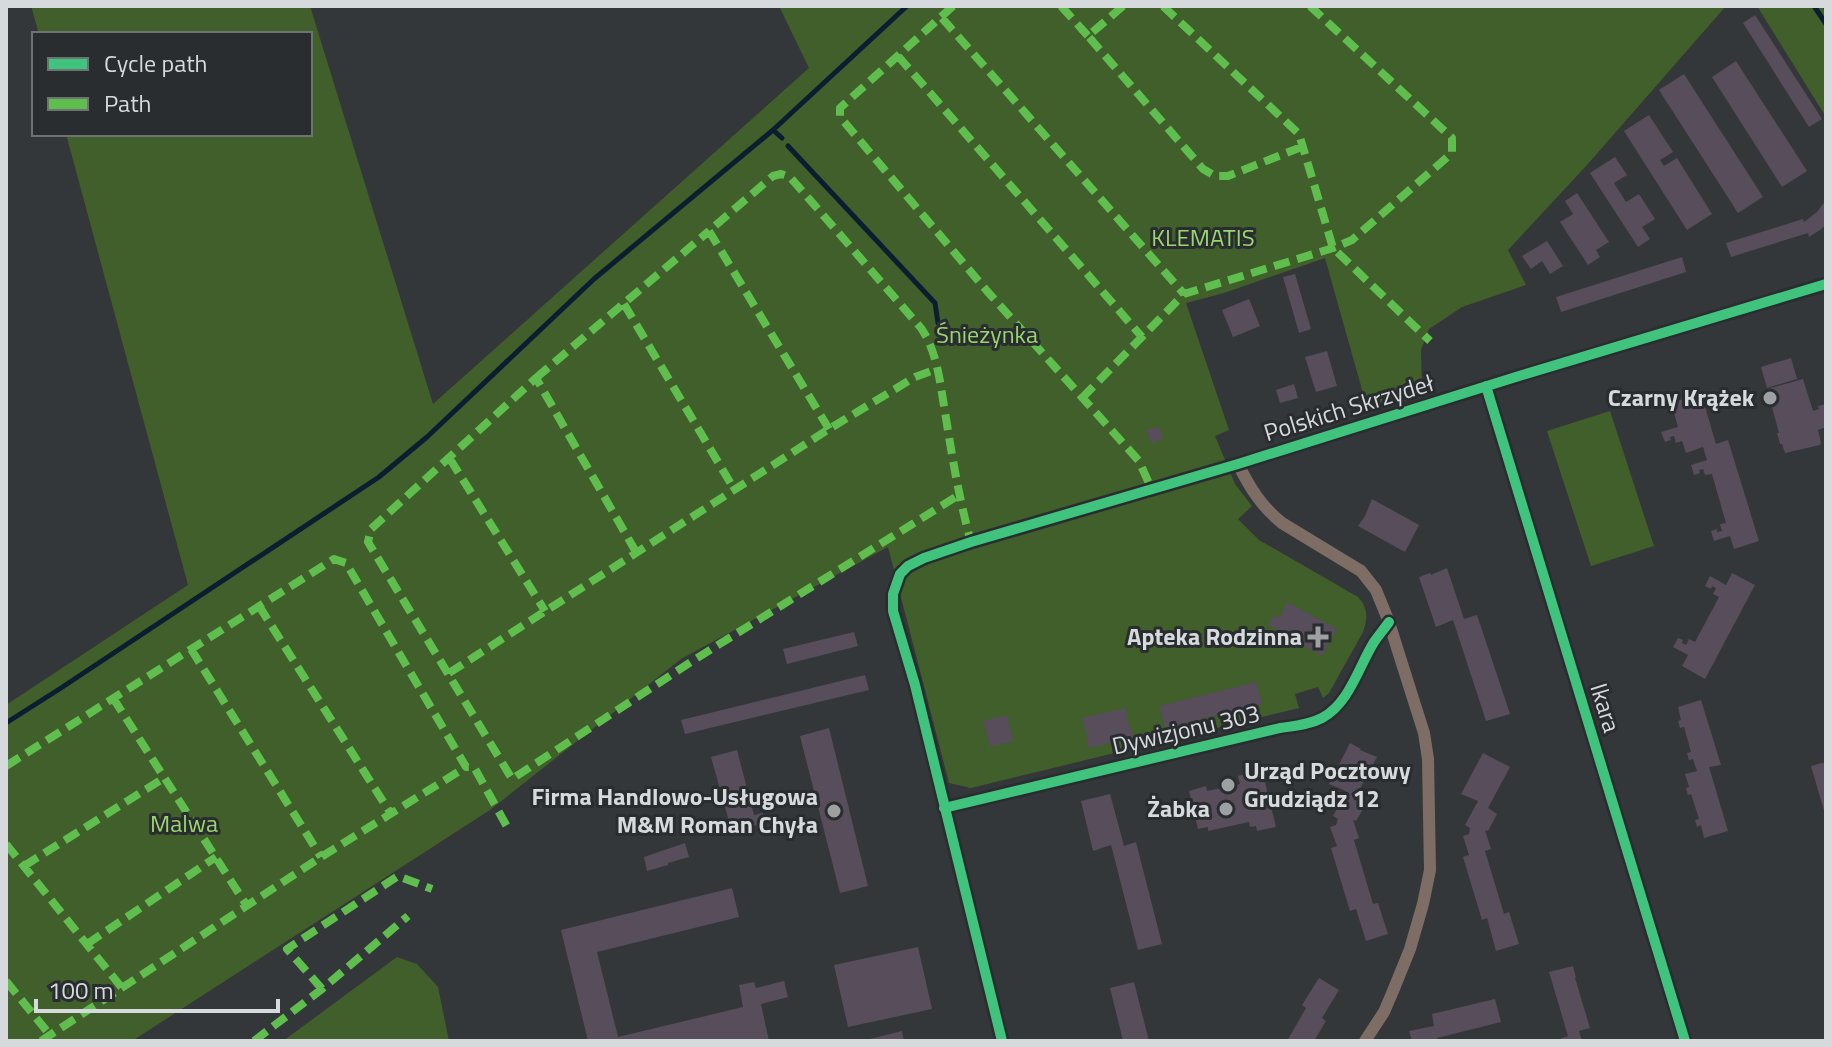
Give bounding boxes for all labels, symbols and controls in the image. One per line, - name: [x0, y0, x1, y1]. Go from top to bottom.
- legend: [32, 32, 312, 136]
- text: Cycle path: [104, 45, 207, 81]
- text: Path: [104, 85, 151, 121]
- park label: KLEMATIS: [1151, 219, 1255, 255]
- park label: Śnieżynka: [936, 316, 1038, 352]
- street label: Polskich Skrzydeł: [1259, 364, 1439, 450]
- place label: Czarny Krążek: [1608, 379, 1755, 415]
- marker: Czarny Krążek: [1761, 389, 1779, 407]
- place label: Apteka Rodzinna: [1127, 618, 1302, 654]
- marker: Apteka Rodzinna: [1309, 628, 1327, 646]
- street label: Ikara: [1581, 679, 1630, 737]
- street label: Dywizjonu 303: [1108, 695, 1263, 764]
- place label: Urząd Pocztowy Grudziądz 12: [1244, 752, 1411, 816]
- marker: Urząd Pocztowy Grudziądz 12: [1219, 776, 1237, 794]
- place label: Firma Handlowo-Usługowa M&M Roman Chyła: [531, 778, 818, 842]
- place label: Żabka: [1147, 790, 1210, 826]
- marker: Żabka: [1217, 800, 1235, 818]
- marker: Firma Handlowo-Usługowa M&M Roman Chyła: [825, 802, 843, 820]
- park label: Malwa: [150, 805, 218, 841]
- scale bar: [36, 963, 278, 1013]
- text: 100 m: [48, 972, 114, 1008]

